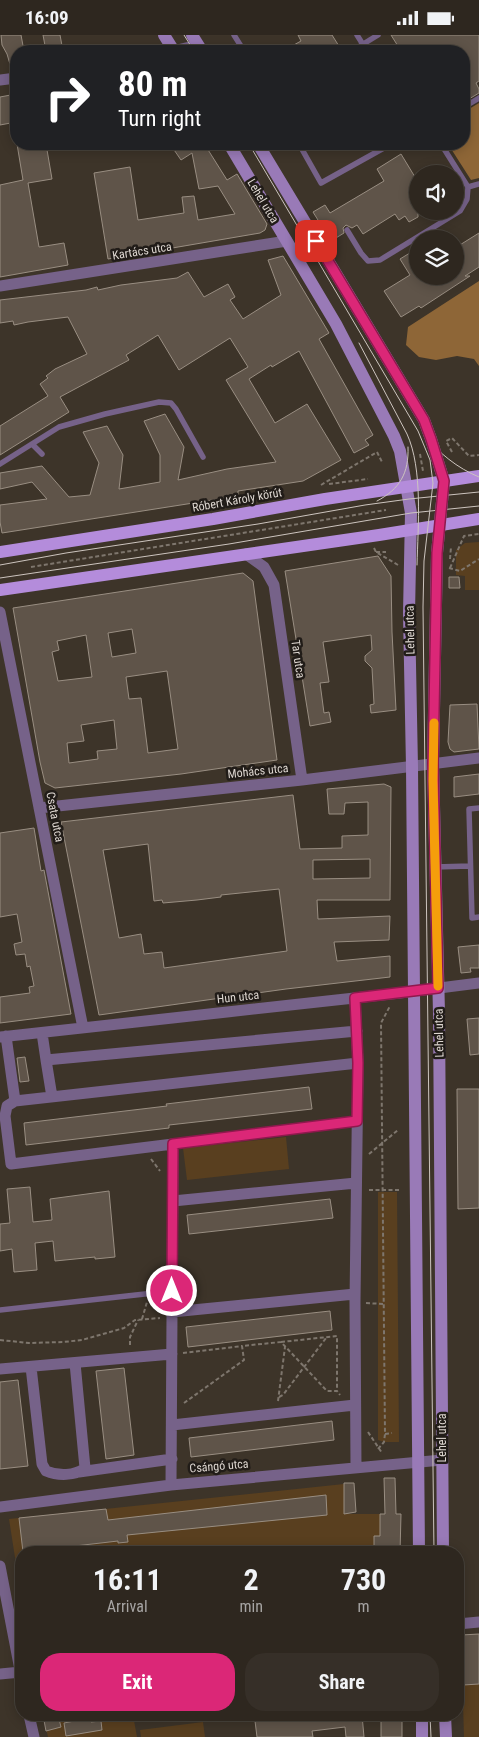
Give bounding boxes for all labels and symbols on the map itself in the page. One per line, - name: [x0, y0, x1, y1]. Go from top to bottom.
- street label: Lehel utca: [244, 176, 282, 226]
- pin: [295, 220, 337, 262]
- street label: Kartács utca: [111, 239, 173, 263]
- street label: Róbert Károly körút: [191, 485, 283, 515]
- street label: Lehel utca: [403, 605, 417, 655]
- street label: Tar utca: [288, 639, 308, 679]
- street label: Mohács utca: [227, 761, 289, 781]
- street label: Csata utca: [43, 791, 67, 843]
- street label: Hun utca: [216, 988, 260, 1006]
- street label: Lehel utca: [432, 1008, 446, 1058]
- position arrow: [145, 1264, 197, 1316]
- street label: Lehel utca: [435, 1413, 449, 1462]
- street label: Csángó utca: [189, 1456, 249, 1476]

